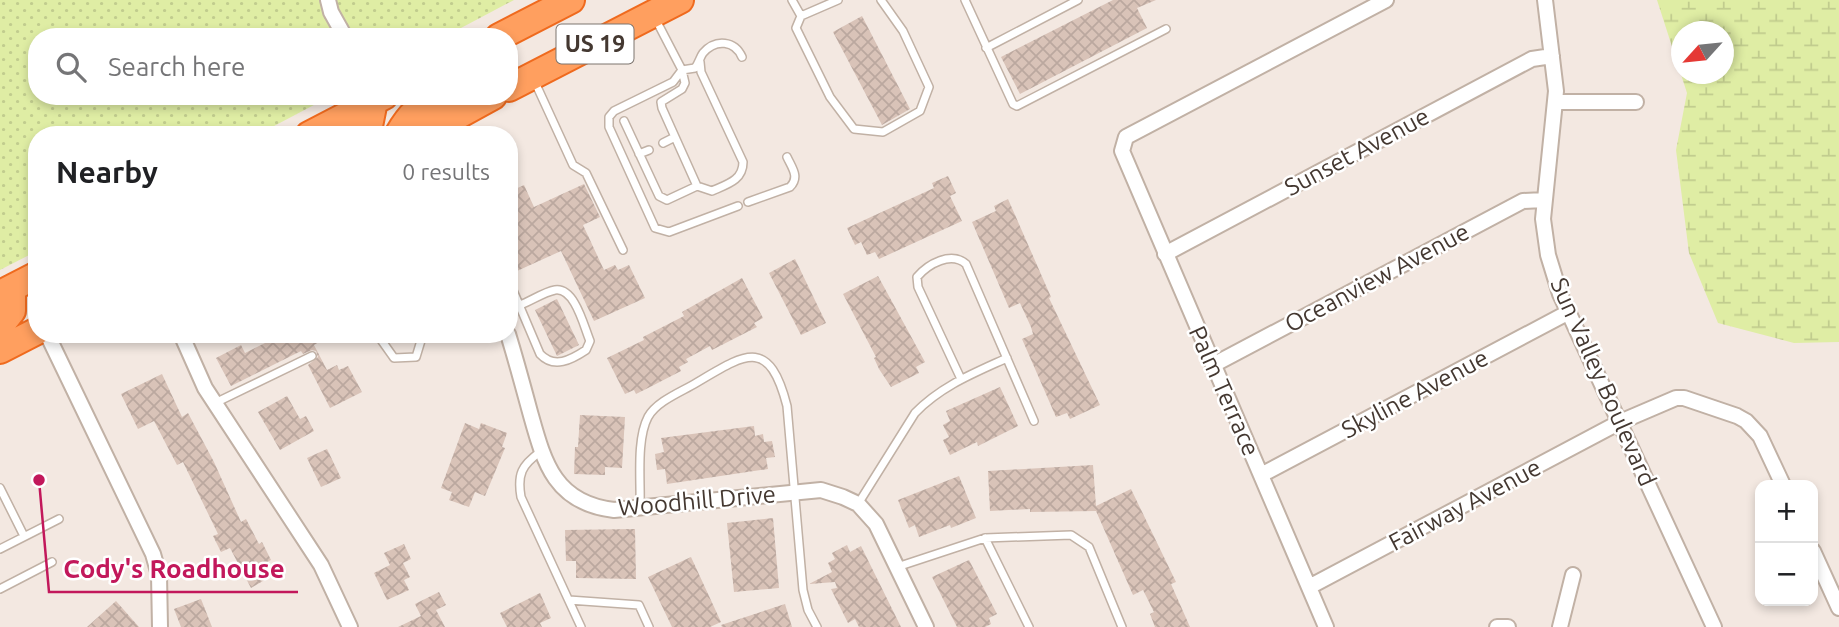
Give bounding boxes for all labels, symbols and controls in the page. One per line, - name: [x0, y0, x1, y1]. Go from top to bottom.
- north arrow: [1671, 21, 1734, 84]
- road number: US 19: [556, 24, 634, 64]
- search box: [28, 28, 518, 105]
- icon: search: [52, 48, 90, 86]
- text: Search here: [108, 52, 245, 81]
- street label: Sunset Avenue: [1280, 102, 1433, 201]
- text: Nearby: [56, 155, 158, 189]
- text: 0 results: [402, 159, 490, 184]
- street label: Oceanview Avenue: [1280, 218, 1473, 338]
- street label: Sun Valley Boulevard: [1545, 273, 1662, 490]
- street label: Palm Terrace: [1184, 322, 1265, 460]
- street label: Skyline Avenue: [1337, 344, 1493, 443]
- street label: Fairway Avenue: [1384, 453, 1545, 556]
- street label: Woodhill Drive: [617, 480, 777, 521]
- map controls: [1755, 480, 1818, 606]
- button: +: [1755, 480, 1818, 543]
- button: −: [1755, 543, 1818, 606]
- callout: Cody's Roadhouse: [49, 545, 298, 592]
- text: Cody's Roadhouse: [63, 554, 285, 583]

